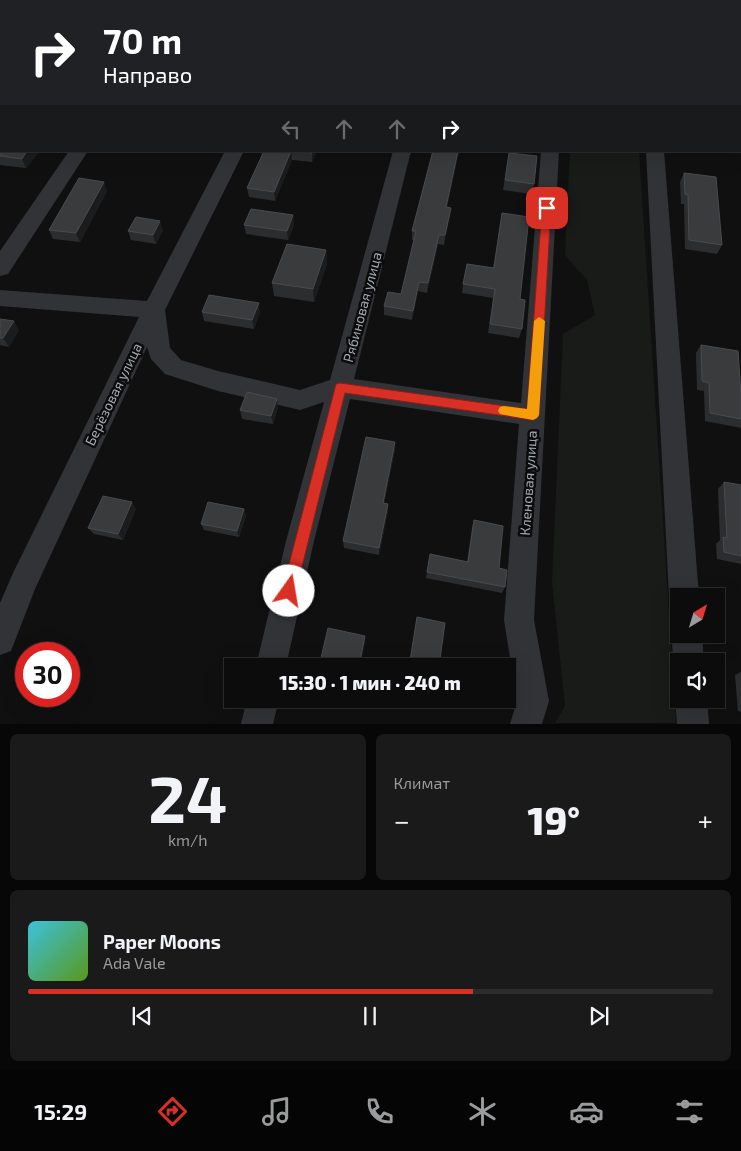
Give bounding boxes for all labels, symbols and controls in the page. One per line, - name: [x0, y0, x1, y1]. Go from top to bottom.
- text: 70 m: [103, 19, 182, 61]
- icon: right: [20, 20, 85, 85]
- text: Направо: [103, 61, 192, 87]
- icon: left: [277, 115, 305, 143]
- icon: ahead: [330, 115, 358, 143]
- icon: ahead: [383, 115, 411, 143]
- icon: right: [436, 115, 464, 143]
- pin: [526, 187, 568, 229]
- icon: arrive: [533, 194, 561, 222]
- street label: Рябиновая улица: [339, 250, 385, 364]
- street label: Берёзовая улица: [81, 340, 145, 448]
- street label: Кленовая улица: [516, 430, 540, 536]
- position arrow: [262, 564, 314, 616]
- north arrow: [670, 588, 725, 642]
- map controls: [670, 588, 725, 708]
- speed limit sign: 30: [15, 642, 80, 707]
- button: sound: [670, 653, 725, 708]
- text: 15:30 · 1 мин · 240 m: [279, 671, 461, 694]
- text: 24: [148, 758, 227, 836]
- text: Климат: [394, 773, 450, 792]
- text: 19°: [527, 797, 580, 843]
- text: −: [394, 803, 410, 837]
- text: +: [698, 803, 713, 837]
- text: km/h: [168, 830, 208, 849]
- text: Paper Moons: [103, 930, 221, 953]
- text: Ada Vale: [103, 953, 166, 972]
- icon: previous: [128, 1002, 156, 1030]
- icon: pause: [356, 1002, 384, 1030]
- icon: next: [585, 1002, 613, 1030]
- icon: directions: [155, 1094, 190, 1129]
- icon: music: [259, 1094, 294, 1129]
- icon: phone: [362, 1094, 397, 1129]
- icon: climate: [465, 1094, 500, 1129]
- icon: car: [569, 1094, 604, 1129]
- icon: filters: [672, 1094, 707, 1129]
- text: 15:29: [34, 1098, 87, 1124]

